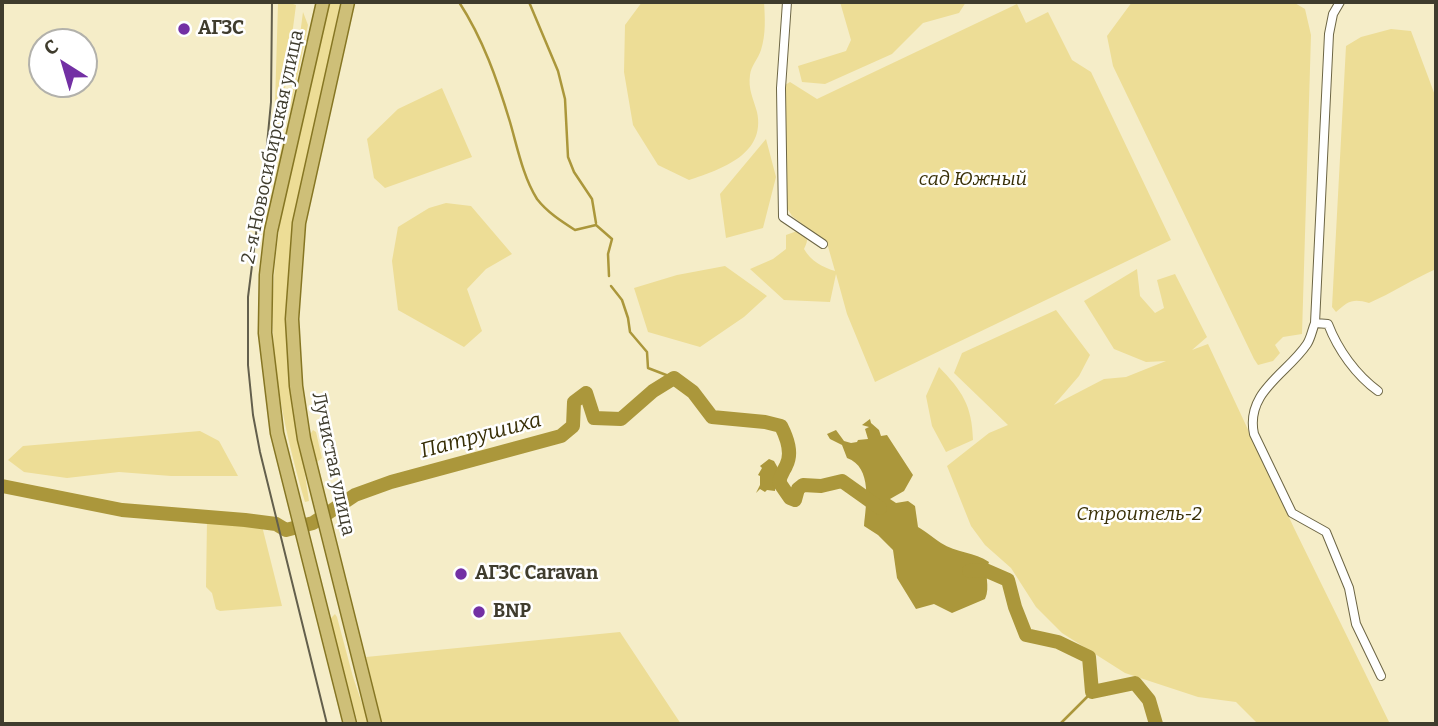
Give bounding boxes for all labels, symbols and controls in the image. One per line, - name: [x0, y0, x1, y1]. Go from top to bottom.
- place label: АГЗС: [198, 18, 244, 40]
- marker: АГЗС: [176, 21, 192, 37]
- north arrow: [28, 28, 98, 98]
- street label: 2-я Новосибирская улица: [237, 28, 309, 266]
- text: С: [40, 35, 63, 60]
- park label: сад Южный: [919, 169, 1027, 191]
- street label: Лучистая улица: [307, 390, 359, 538]
- water label: Патрушиха: [418, 408, 544, 464]
- park label: Строитель-2: [1076, 504, 1202, 526]
- place label: АГЗС Caravan: [475, 563, 598, 585]
- marker: АГЗС Caravan: [453, 566, 469, 582]
- place label: BNP: [493, 601, 531, 623]
- marker: BNP: [471, 604, 487, 620]

